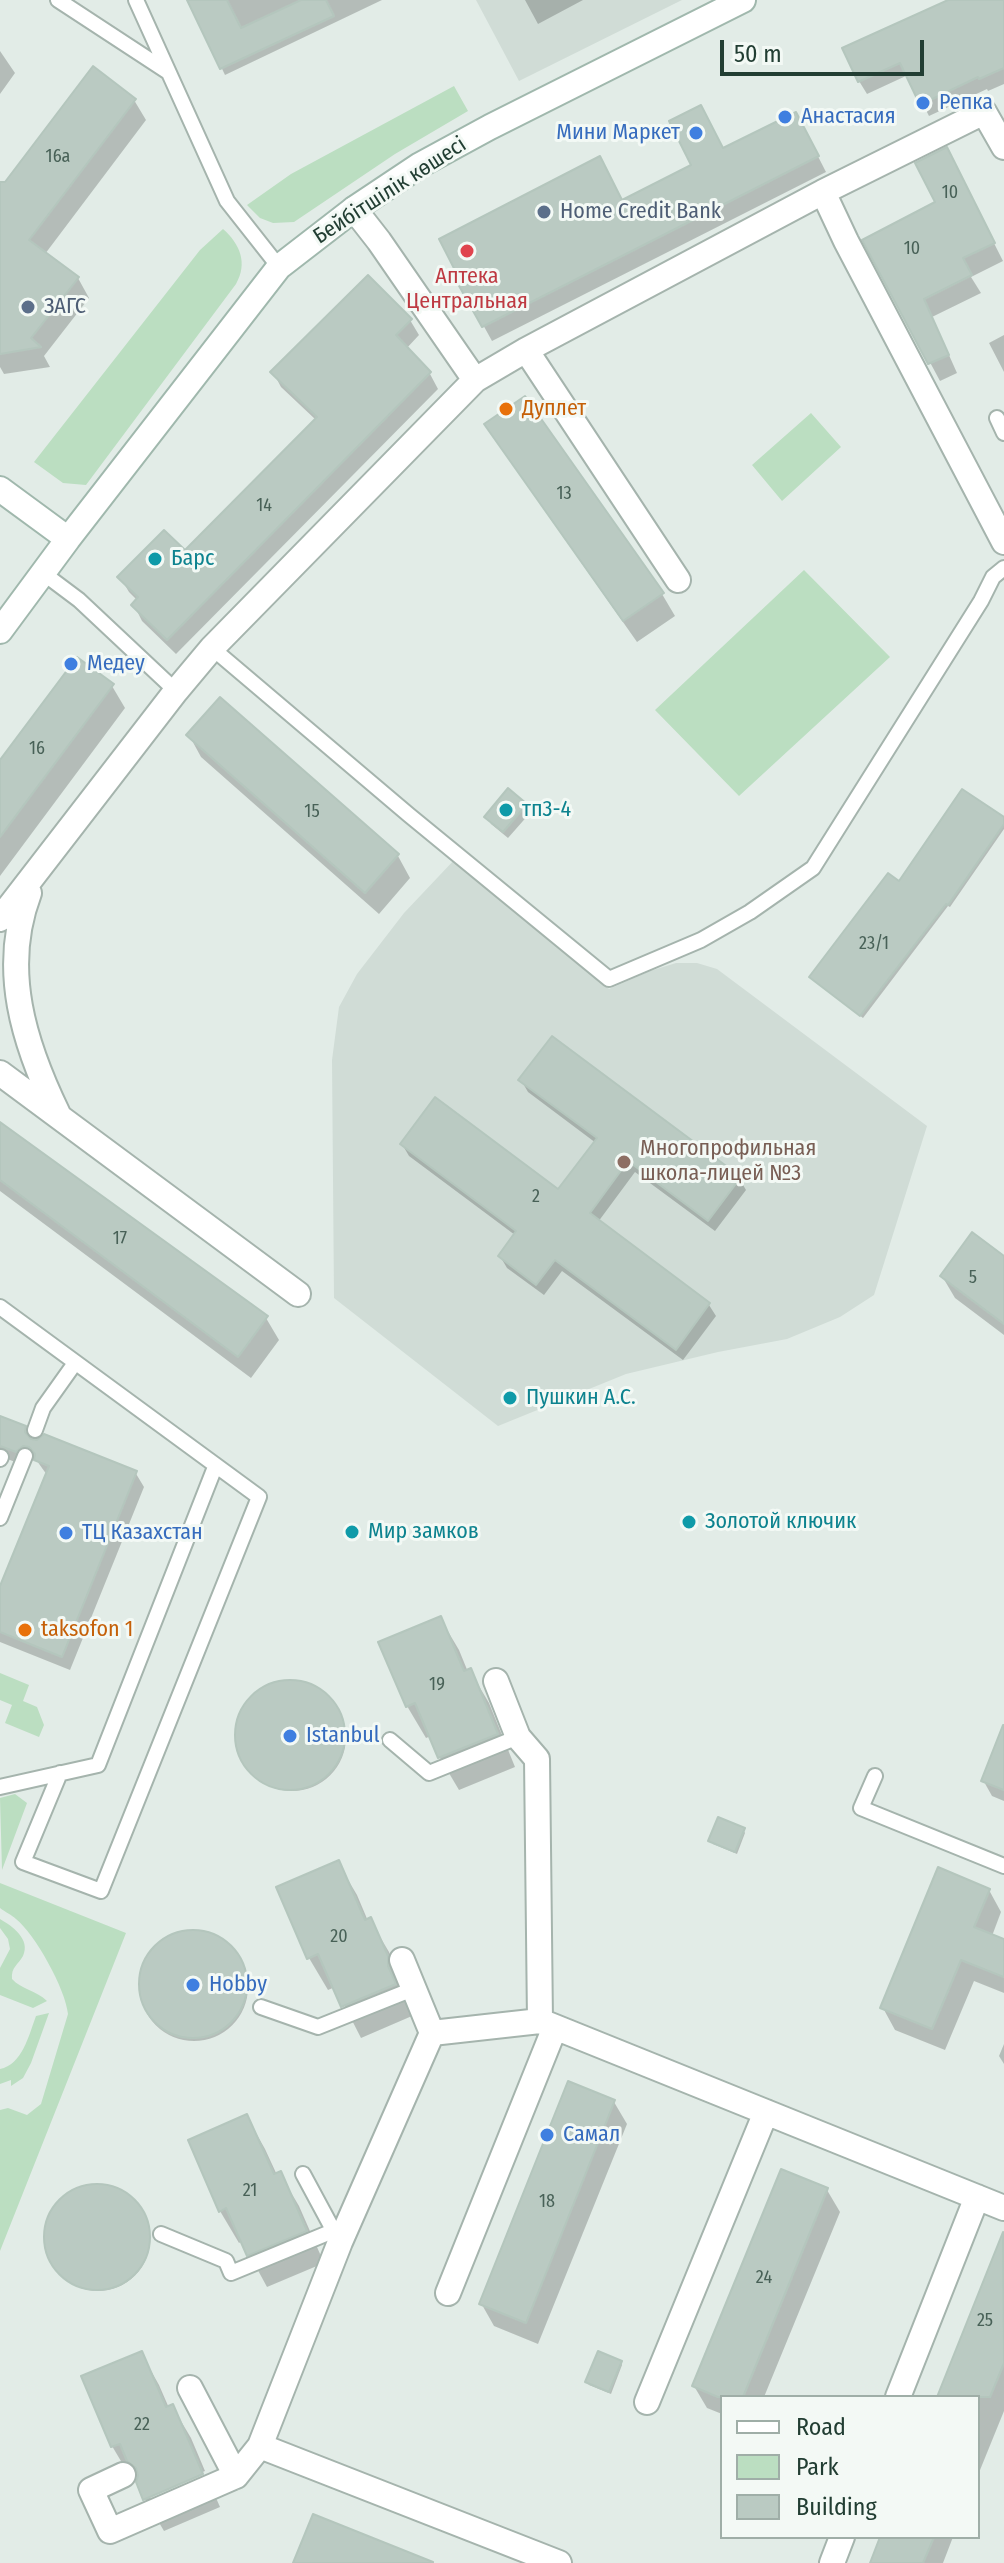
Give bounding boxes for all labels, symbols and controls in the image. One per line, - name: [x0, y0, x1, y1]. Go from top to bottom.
- scale bar: [724, 24, 928, 74]
- text: 50 m: [734, 40, 782, 68]
- place label: Репка: [939, 90, 993, 116]
- marker: Репка: [914, 94, 932, 112]
- place label: Анастасия: [801, 104, 896, 130]
- marker: Анастасия: [776, 108, 794, 126]
- place label: Мини Маркет: [556, 120, 680, 146]
- marker: Мини Маркет: [687, 124, 705, 142]
- street label: Бейбітшілік көшесі: [309, 132, 471, 250]
- house number: 16а: [46, 146, 70, 168]
- house number: 10: [942, 182, 958, 204]
- place label: Home Credit Bank: [560, 199, 721, 225]
- marker: Home Credit Bank: [535, 203, 553, 221]
- house number: 10: [904, 238, 920, 260]
- marker: Аптека Центральная: [458, 242, 476, 260]
- place label: Аптека Центральная: [406, 264, 528, 316]
- place label: ЗАГС: [44, 294, 86, 320]
- marker: ЗАГС: [19, 298, 37, 316]
- place label: Дуплет: [522, 396, 586, 422]
- marker: Дуплет: [497, 400, 515, 418]
- house number: 13: [556, 483, 572, 505]
- house number: 14: [256, 495, 272, 517]
- place label: Барс: [171, 546, 214, 572]
- marker: Барс: [146, 550, 164, 568]
- place label: Медеу: [87, 651, 145, 677]
- marker: Медеу: [62, 655, 80, 673]
- house number: 16: [29, 738, 45, 760]
- place label: тп3-4: [522, 797, 571, 823]
- house number: 15: [304, 801, 320, 823]
- marker: тп3-4: [497, 801, 515, 819]
- house number: 23/1: [859, 933, 889, 955]
- place label: Многопрофильная школа-лицей №3: [640, 1136, 816, 1188]
- marker: Многопрофильная школа-лицей №3: [615, 1153, 633, 1171]
- house number: 2: [532, 1186, 540, 1208]
- house number: 17: [113, 1228, 127, 1250]
- house number: 5: [969, 1267, 977, 1289]
- place label: Пушкин А.С.: [526, 1385, 636, 1411]
- marker: Пушкин А.С.: [501, 1389, 519, 1407]
- place label: Золотой ключик: [705, 1509, 856, 1535]
- marker: Золотой ключик: [680, 1513, 698, 1531]
- place label: Мир замков: [368, 1519, 479, 1545]
- place label: ТЦ Казахстан: [82, 1520, 203, 1546]
- marker: Мир замков: [343, 1523, 361, 1541]
- marker: ТЦ Казахстан: [57, 1524, 75, 1542]
- place label: taksofon 1: [41, 1617, 133, 1643]
- marker: taksofon 1: [16, 1621, 34, 1639]
- house number: 19: [429, 1674, 445, 1696]
- place label: Istanbul: [306, 1723, 380, 1749]
- marker: Istanbul: [281, 1727, 299, 1745]
- house number: 20: [330, 1926, 348, 1948]
- place label: Hobby: [209, 1972, 267, 1998]
- marker: Hobby: [184, 1976, 202, 1994]
- place label: Самал: [563, 2122, 620, 2148]
- marker: Самал: [538, 2126, 556, 2144]
- house number: 21: [243, 2180, 257, 2202]
- house number: 18: [539, 2191, 555, 2213]
- house number: 24: [756, 2267, 772, 2289]
- house number: 25: [977, 2310, 993, 2332]
- legend: [720, 2395, 980, 2539]
- text: Road: [796, 2413, 846, 2441]
- house number: 22: [134, 2414, 150, 2436]
- text: Park: [796, 2453, 839, 2481]
- text: Building: [796, 2493, 877, 2521]

